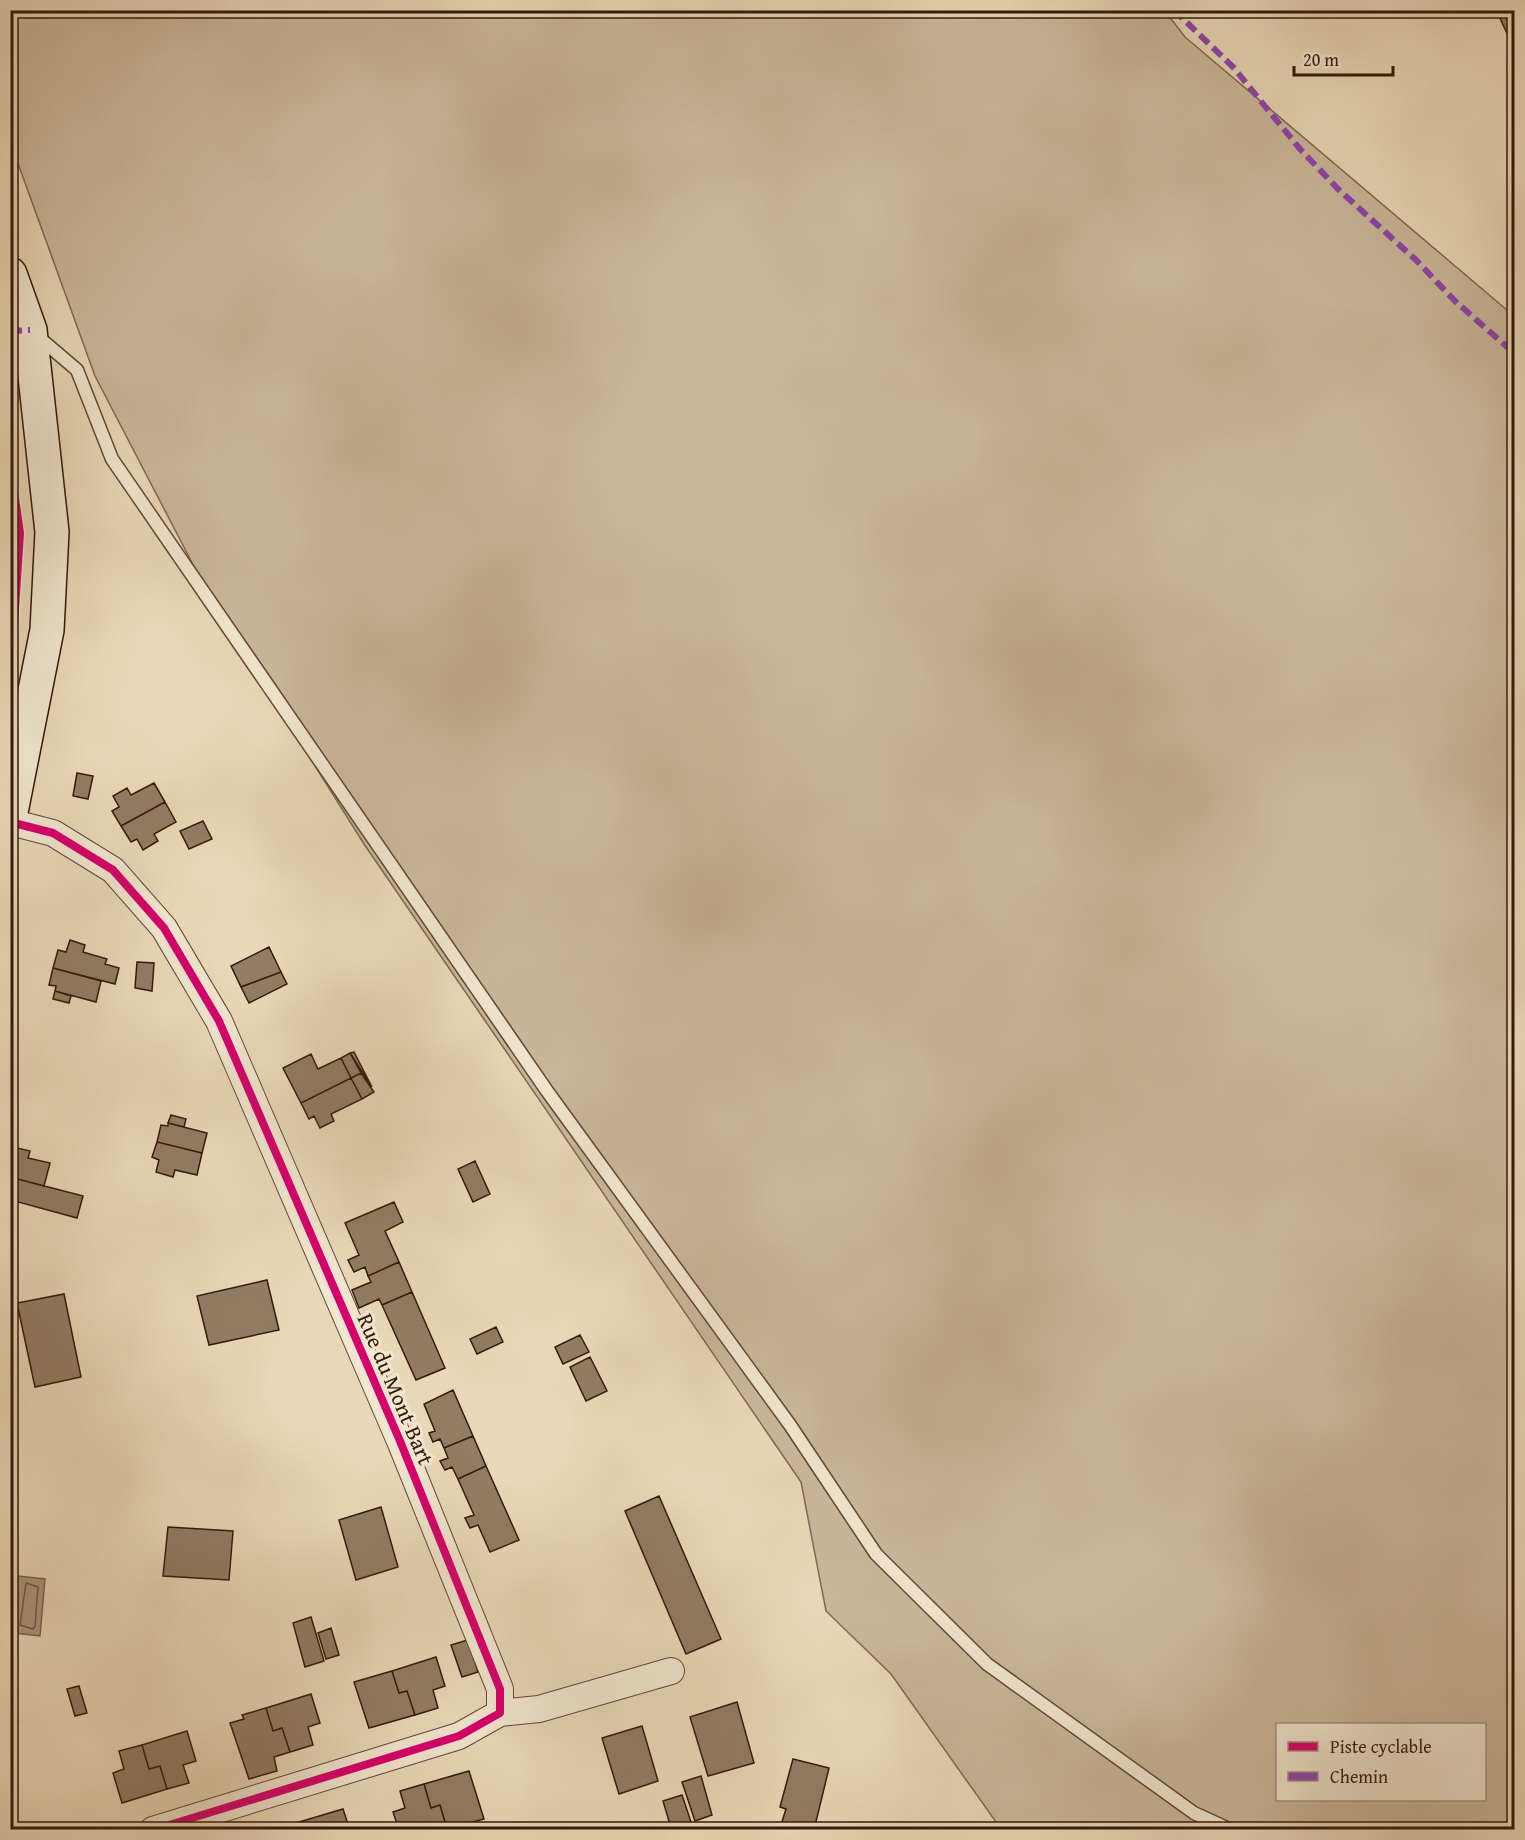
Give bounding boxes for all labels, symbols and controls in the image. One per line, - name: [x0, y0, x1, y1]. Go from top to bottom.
- scale bar: [1294, 39, 1393, 77]
- text: 20 m: [1303, 46, 1339, 73]
- street label: Rue du Mont Bart: [350, 1308, 442, 1470]
- legend: [1276, 1723, 1486, 1801]
- text: Piste cyclable: [1330, 1733, 1432, 1760]
- text: Chemin: [1330, 1763, 1388, 1790]

